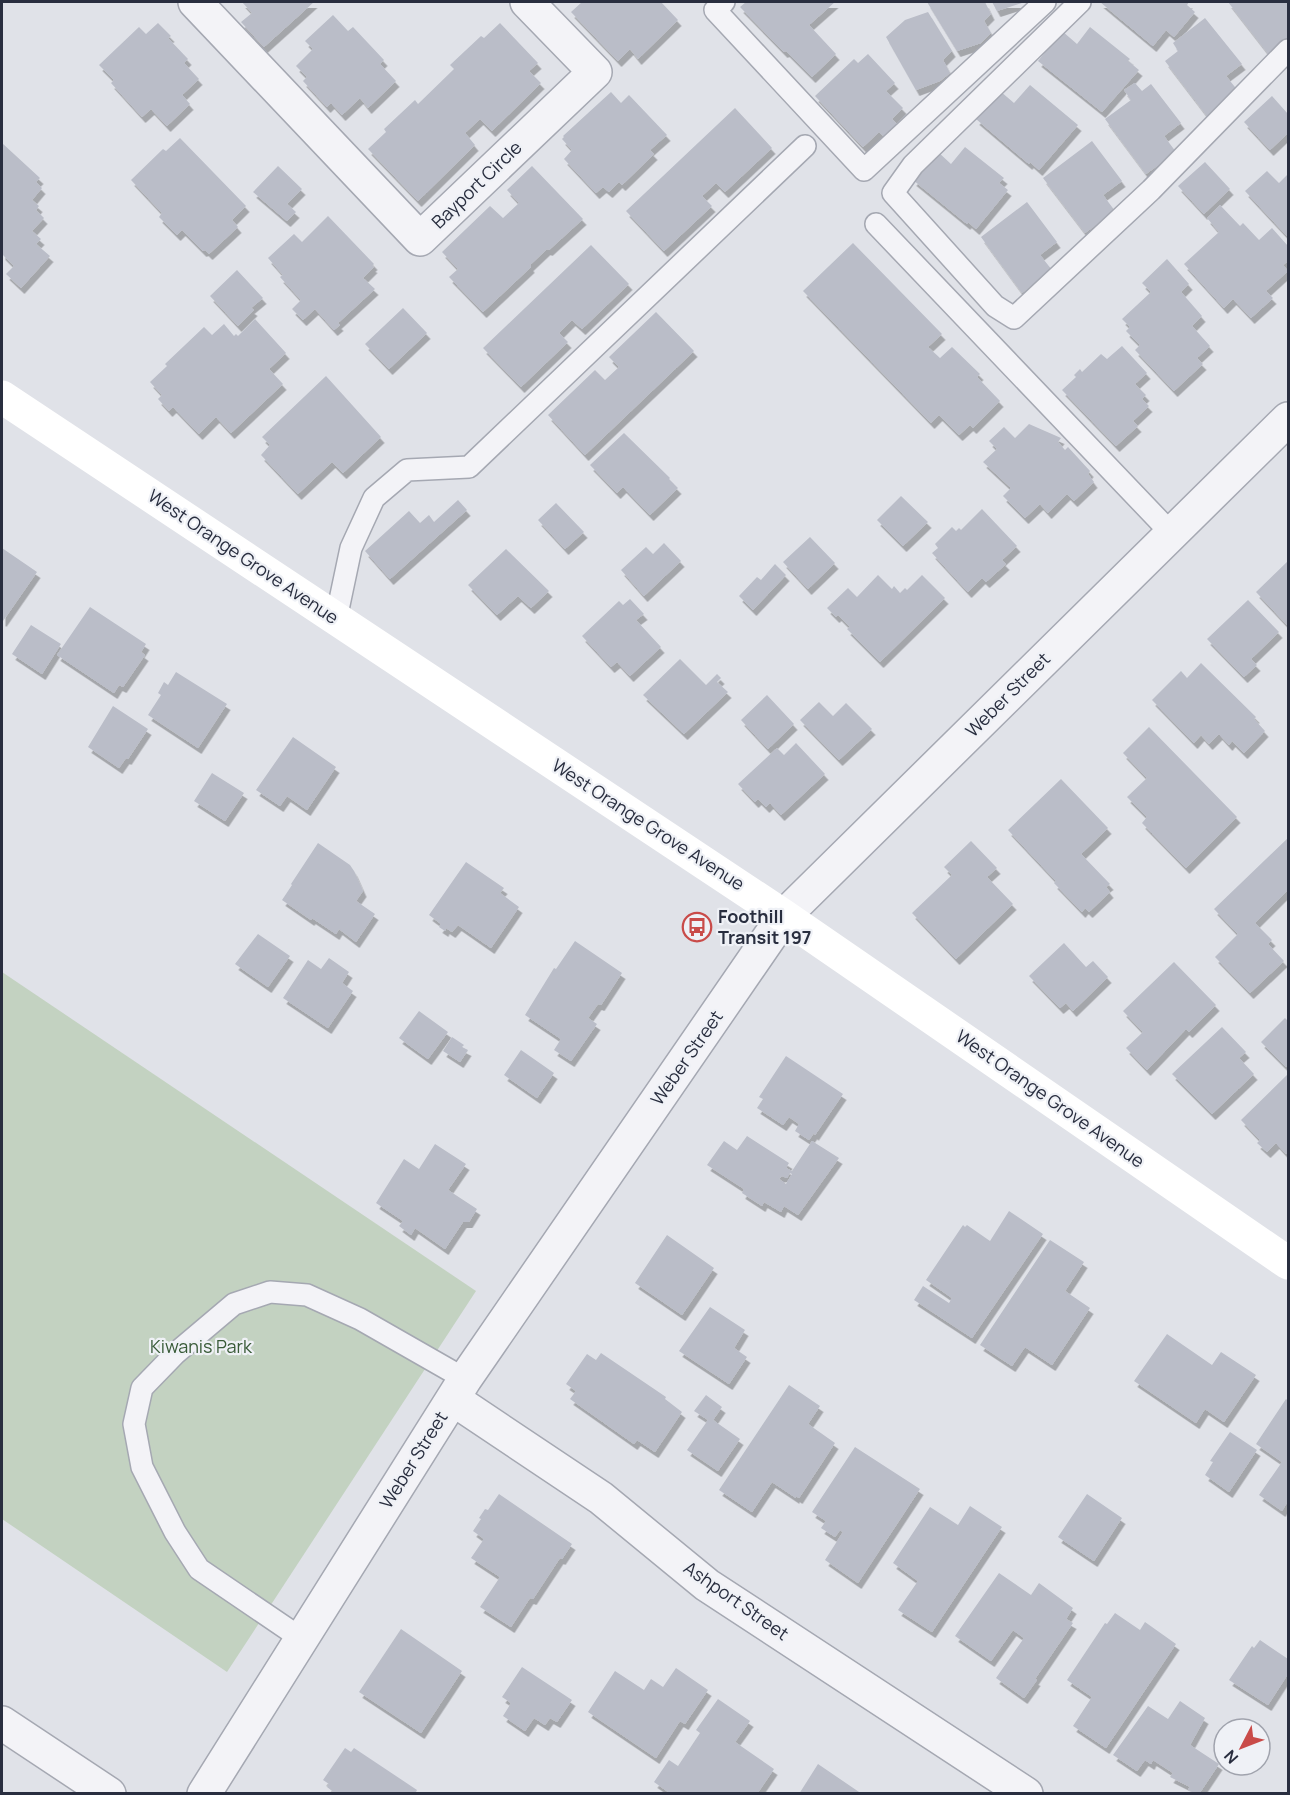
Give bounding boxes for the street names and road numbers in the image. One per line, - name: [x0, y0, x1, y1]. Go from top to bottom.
- street label: Bayport Circle: [426, 135, 527, 233]
- street label: West Orange Grove Avenue: [144, 483, 344, 629]
- street label: Weber Street: [960, 647, 1055, 742]
- street label: West Orange Grove Avenue: [548, 753, 749, 895]
- street label: Weber Street: [645, 1005, 728, 1110]
- street label: West Orange Grove Avenue: [952, 1024, 1150, 1173]
- street label: Weber Street: [374, 1406, 453, 1513]
- street label: Ashport Street: [679, 1555, 794, 1645]

